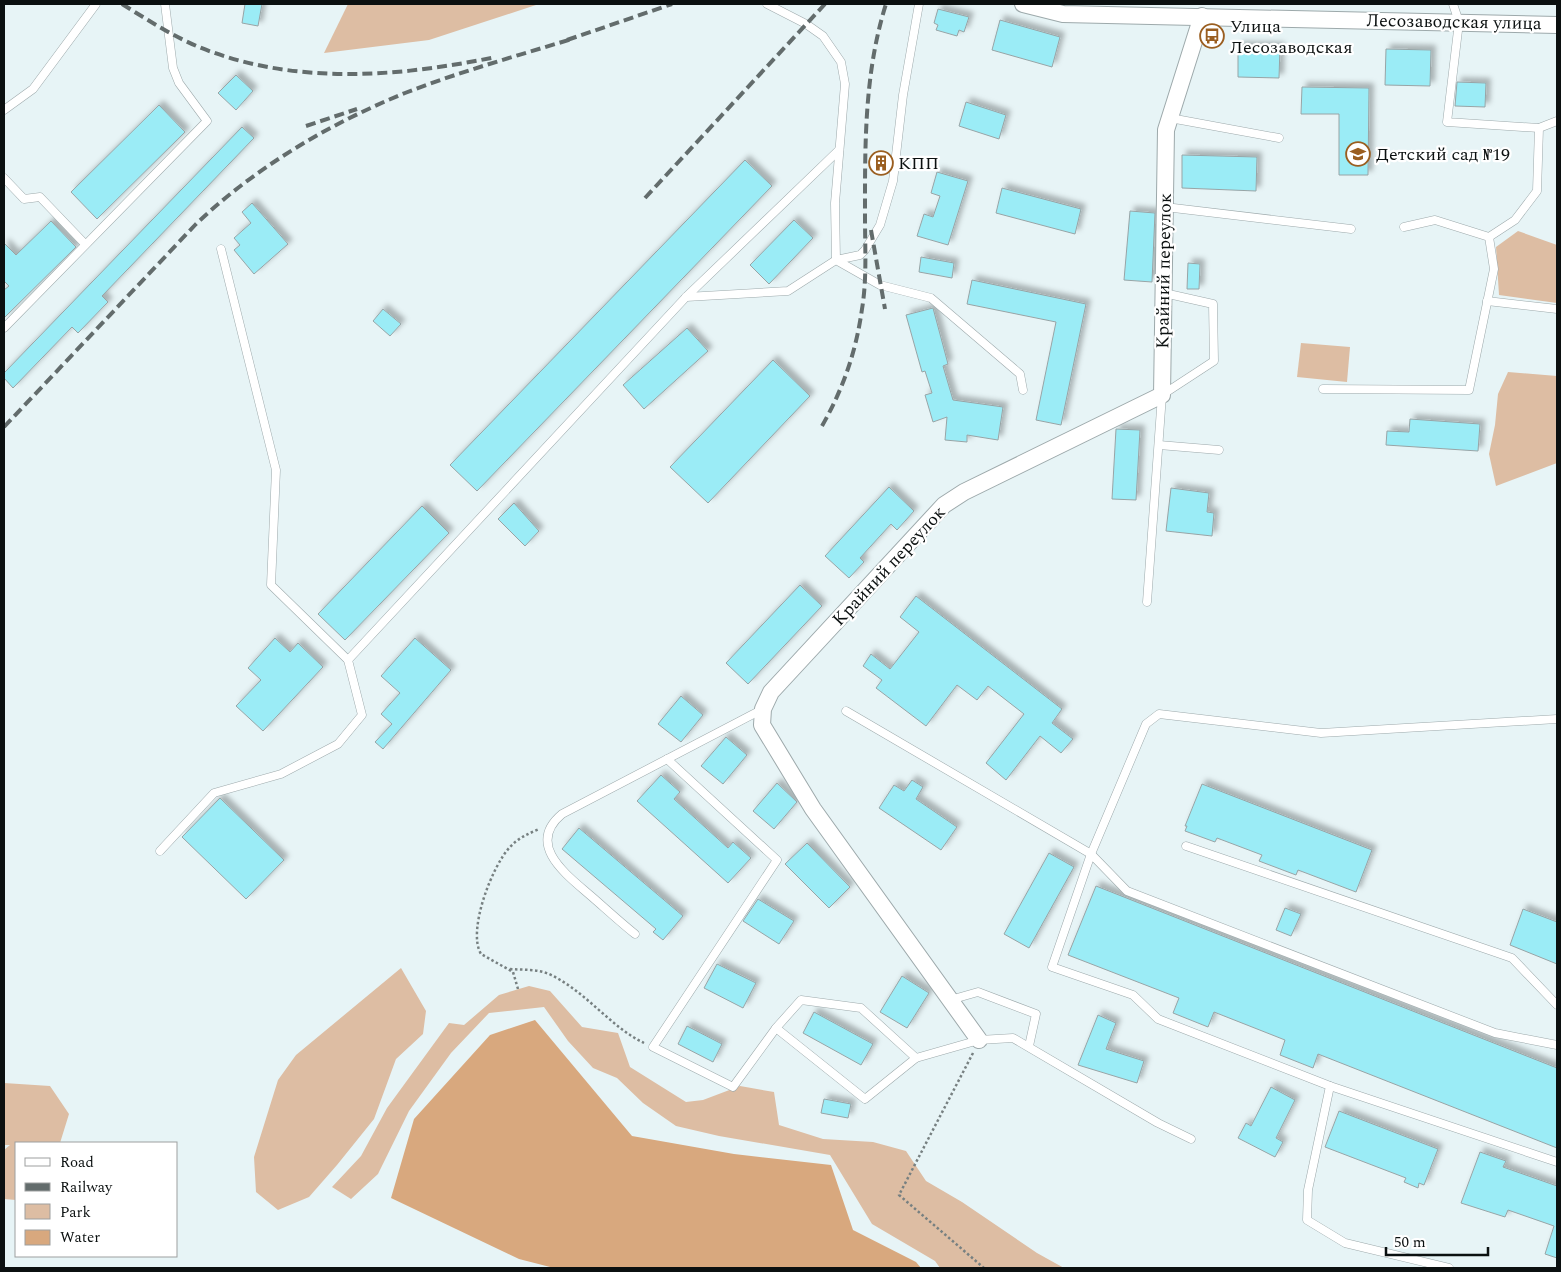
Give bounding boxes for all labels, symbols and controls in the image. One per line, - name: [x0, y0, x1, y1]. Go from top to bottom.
- street label: Лесозаводская улица: [1366, 7, 1542, 37]
- place label: Улица Лесозаводская: [1230, 13, 1353, 61]
- bus stop icon: Улица Лесозаводская: [1199, 23, 1225, 49]
- school or university icon: Детский сад №19: [1345, 141, 1371, 167]
- place label: Детский сад №19: [1376, 141, 1510, 168]
- building icon: КПП: [868, 150, 894, 176]
- place label: КПП: [898, 150, 939, 177]
- street label: Крайний переулок: [1149, 193, 1179, 349]
- street label: Крайний переулок: [826, 500, 952, 632]
- legend: [15, 1142, 178, 1257]
- text: Road: [60, 1151, 94, 1174]
- text: Railway: [60, 1176, 113, 1199]
- text: Park: [60, 1201, 91, 1224]
- scale bar: [1386, 1224, 1488, 1256]
- text: Water: [60, 1226, 100, 1249]
- text: 50 m: [1394, 1231, 1426, 1254]

